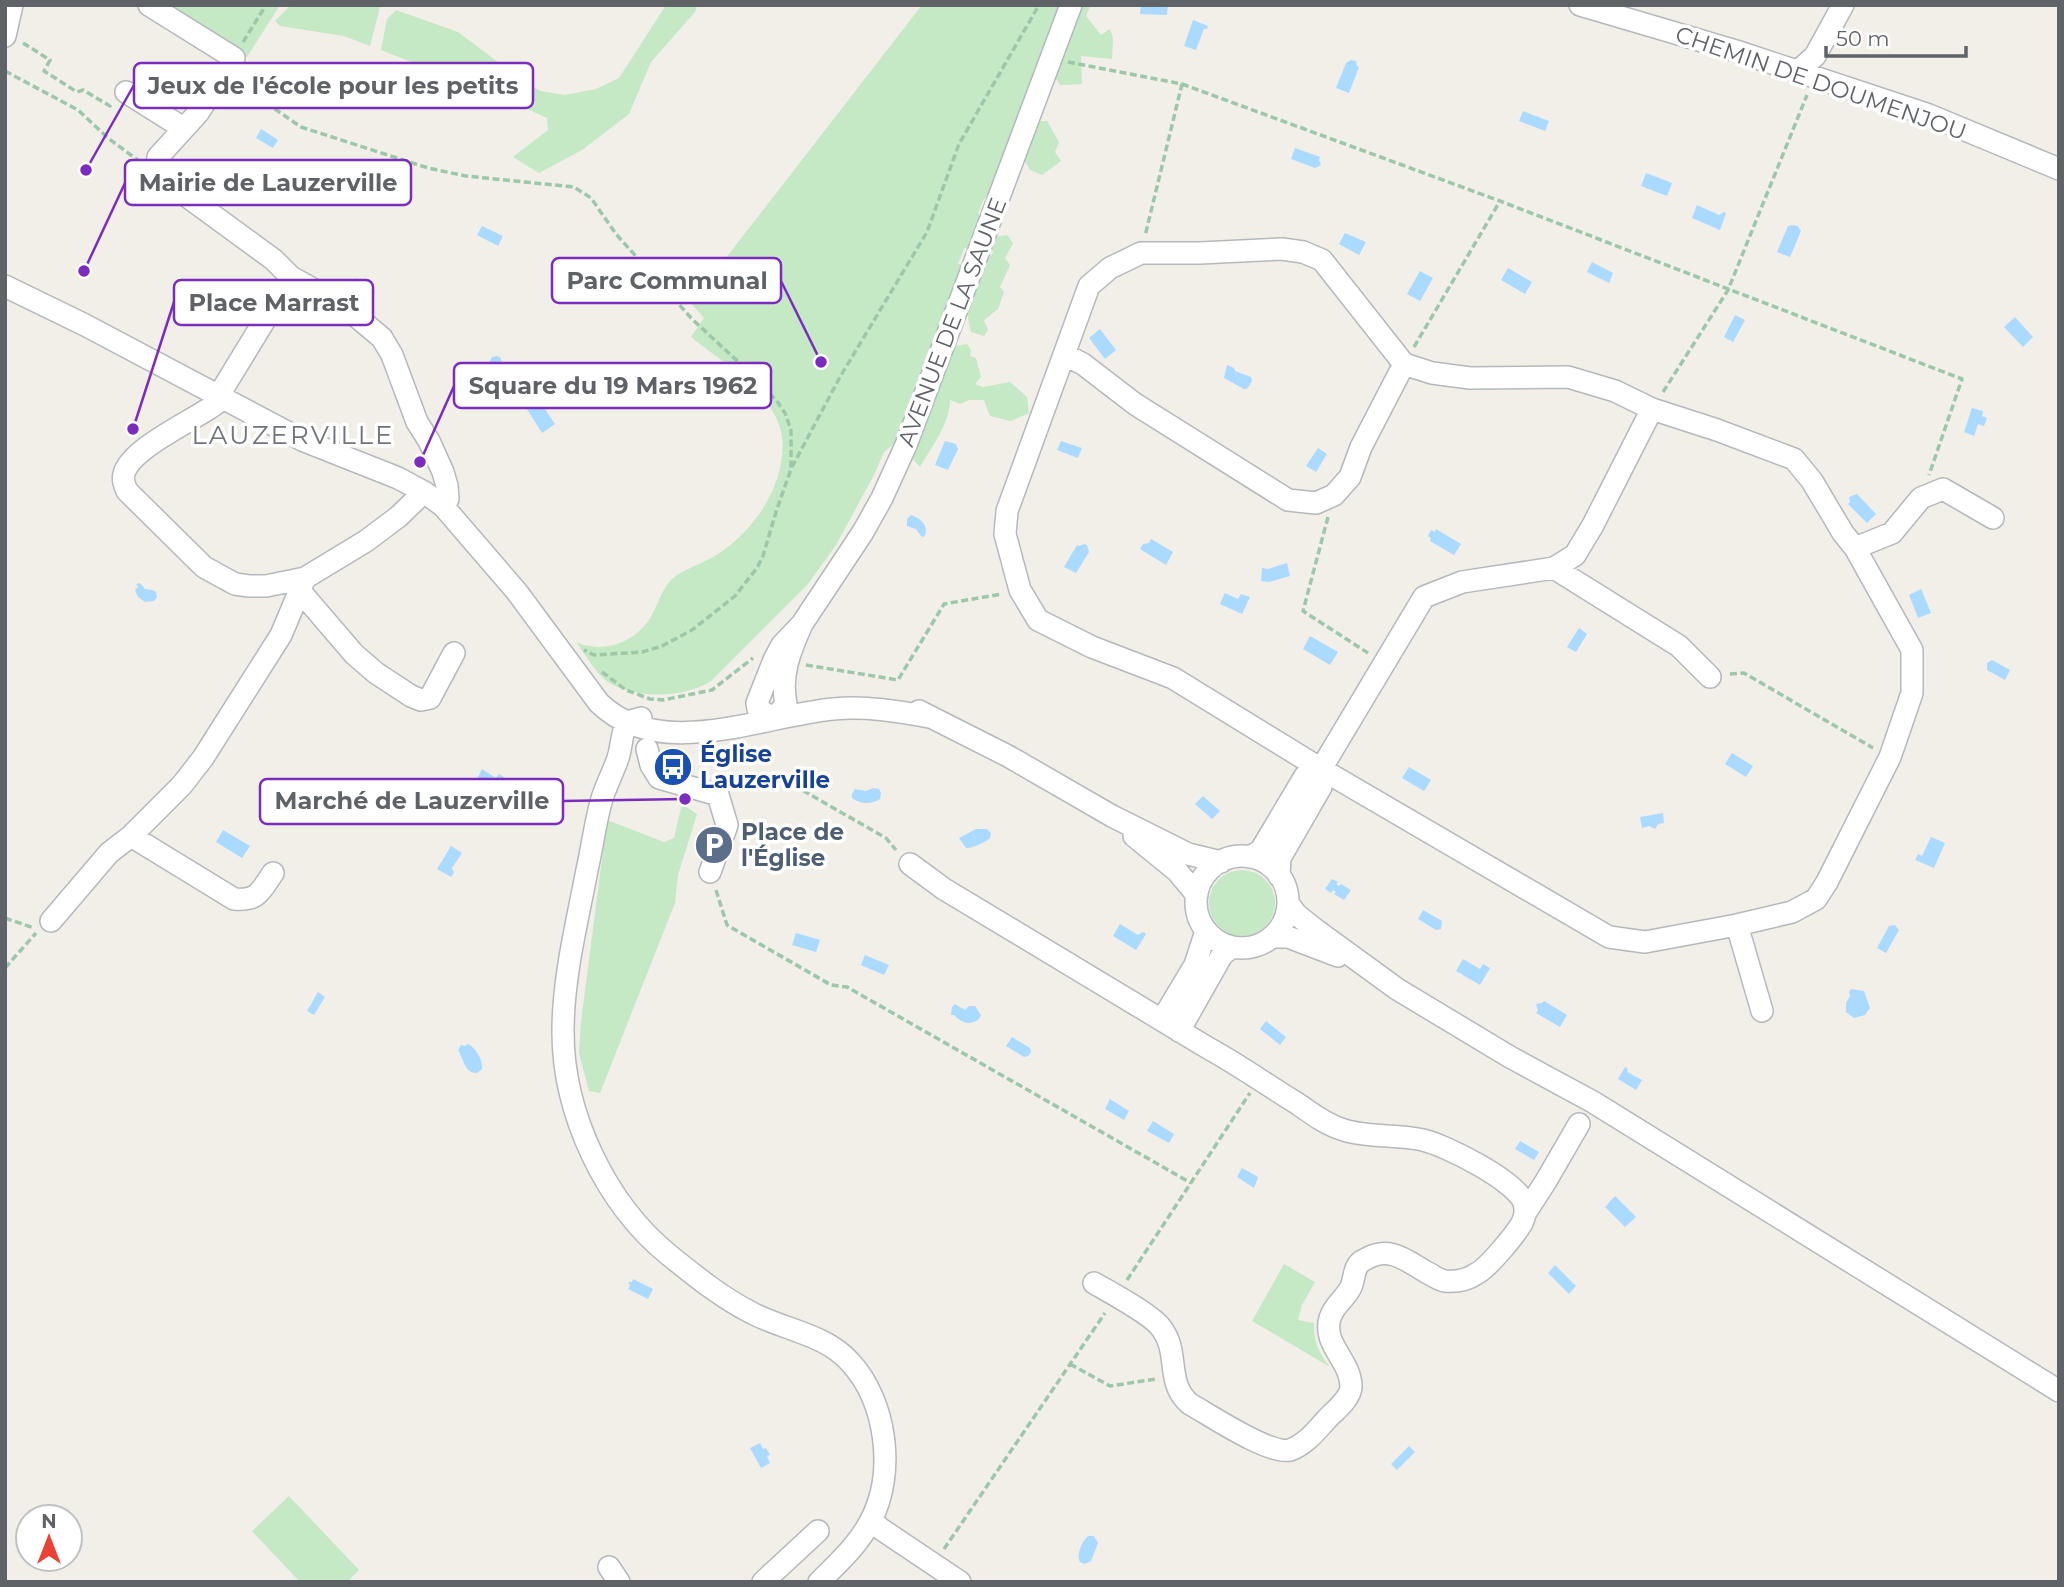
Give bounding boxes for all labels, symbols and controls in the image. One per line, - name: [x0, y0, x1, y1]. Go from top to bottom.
- scale bar: [1826, 14, 1966, 58]
- street label: CHEMIN DE DOUMENJOU: [1672, 20, 1970, 146]
- text: 50 m: [1836, 26, 1890, 51]
- callout: Jeux de l'école pour les petits: [134, 63, 533, 108]
- text: Jeux de l'école pour les petits: [146, 71, 519, 100]
- callout: Mairie de Lauzerville: [125, 160, 411, 205]
- text: Mairie de Lauzerville: [139, 168, 397, 197]
- street label: AVENUE DE LA SAUNE: [892, 194, 1012, 450]
- callout: Parc Communal: [552, 258, 781, 303]
- text: Parc Communal: [566, 266, 768, 295]
- callout: Place Marrast: [174, 280, 373, 325]
- text: Place Marrast: [188, 288, 360, 317]
- callout: Square du 19 Mars 1962: [454, 363, 771, 408]
- text: Square du 19 Mars 1962: [469, 371, 757, 400]
- district label: LAUZERVILLE: [192, 419, 394, 451]
- place label: Église Lauzerville: [700, 740, 830, 794]
- bus stop icon: Église Lauzerville: [652, 746, 694, 788]
- callout: Marché de Lauzerville: [260, 779, 563, 824]
- text: Marché de Lauzerville: [275, 786, 549, 815]
- place label: Place de l'Église: [741, 818, 844, 872]
- parking icon: Place de l'Église: [693, 824, 735, 866]
- north arrow: [14, 1503, 84, 1573]
- text: N: [41, 1510, 57, 1533]

